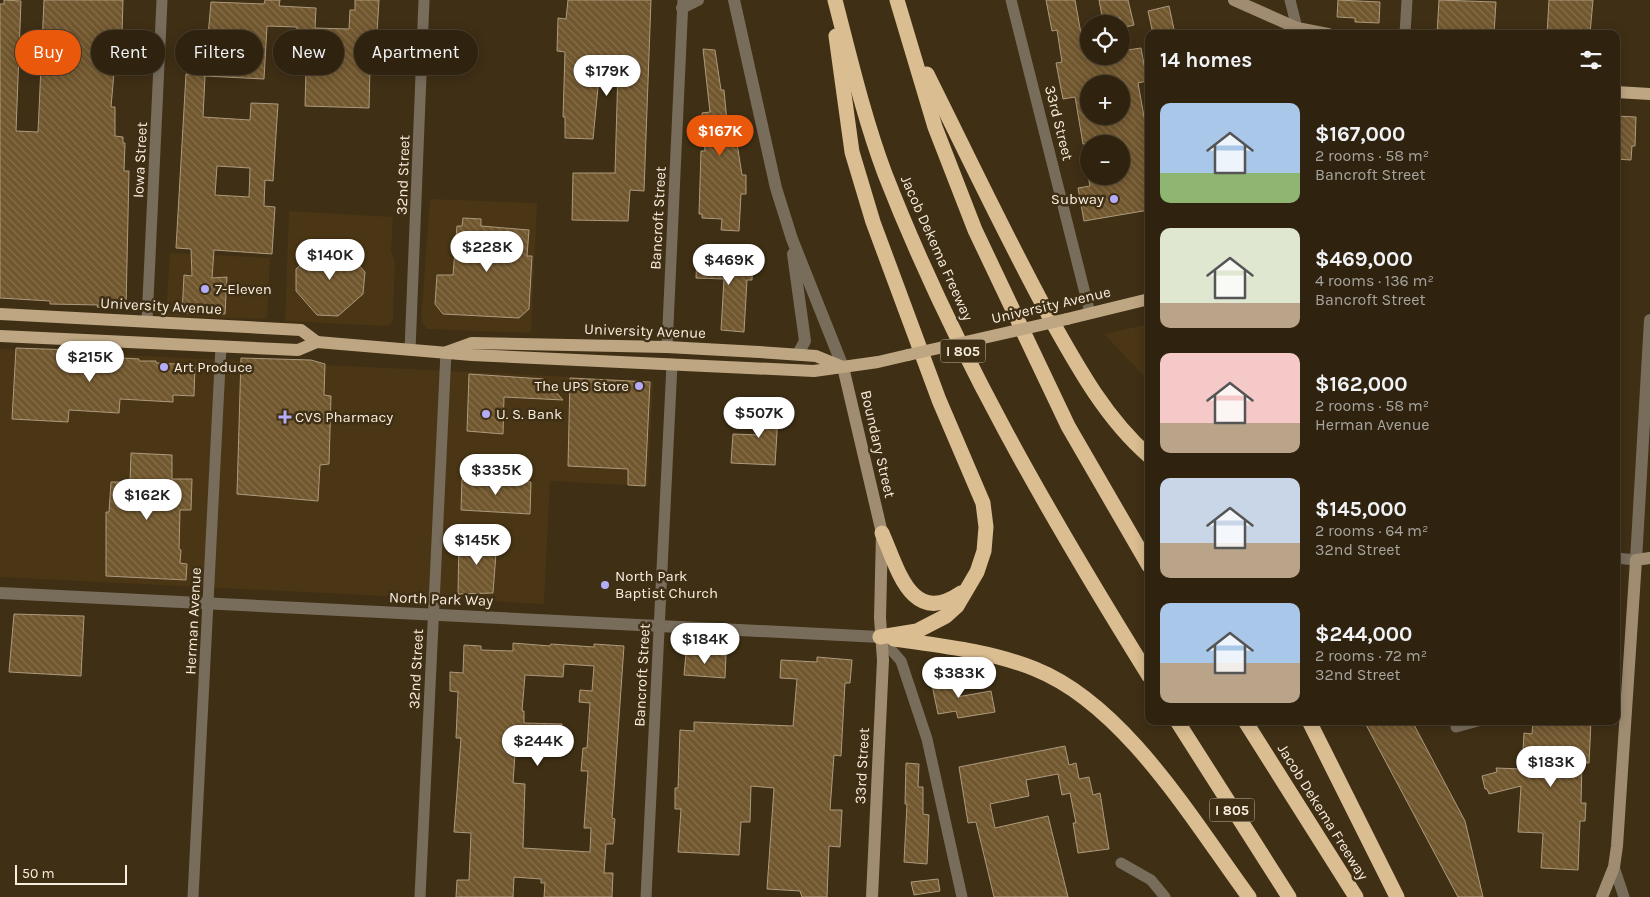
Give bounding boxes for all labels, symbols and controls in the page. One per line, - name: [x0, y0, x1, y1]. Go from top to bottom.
- map controls: [1080, 15, 1130, 185]
- button: locate: [1080, 15, 1130, 65]
- chip: Buy: [15, 30, 81, 75]
- chip: Rent: [91, 30, 165, 75]
- chip: Filters: [175, 30, 263, 75]
- chip: New: [273, 30, 344, 75]
- chip: Apartment: [354, 30, 478, 75]
- icon: filters: [1577, 46, 1605, 74]
- text: 14 homes: [1160, 48, 1252, 72]
- pin: $179K: [572, 54, 642, 97]
- text: $179K: [585, 61, 629, 80]
- button: +: [1080, 75, 1130, 125]
- street label: 33rd Street: [1041, 84, 1077, 163]
- pin: $167K: [685, 114, 755, 157]
- street label: Iowa Street: [129, 121, 151, 199]
- text: $167K: [698, 121, 742, 140]
- text: $167,000: [1315, 122, 1405, 146]
- icon: home: [1200, 123, 1260, 183]
- street label: 32nd Street: [393, 134, 413, 215]
- button: −: [1080, 135, 1130, 185]
- text: 2 rooms · 58 m²: [1315, 146, 1429, 165]
- street label: Bancroft Street: [646, 165, 670, 270]
- text: Bancroft Street: [1315, 165, 1425, 184]
- street label: Jacob Dekema Freeway: [897, 173, 977, 323]
- place label: Subway: [1051, 190, 1104, 208]
- marker: Subway: [1108, 193, 1120, 205]
- pin: $228K: [452, 230, 522, 273]
- text: $228K: [461, 237, 513, 256]
- pin: $140K: [295, 238, 365, 281]
- pin: $469K: [694, 244, 764, 286]
- text: $140K: [307, 245, 353, 264]
- text: $469,000: [1315, 247, 1413, 271]
- icon: home: [1200, 248, 1260, 308]
- text: $469K: [704, 250, 754, 269]
- text: 4 rooms · 136 m²: [1315, 271, 1434, 290]
- place label: 7-Eleven: [215, 280, 272, 298]
- marker: 7-Eleven: [199, 283, 211, 295]
- street label: University Avenue: [990, 283, 1112, 327]
- text: Bancroft Street: [1315, 290, 1425, 309]
- street label: University Avenue: [100, 294, 222, 318]
- street label: University Avenue: [584, 320, 706, 342]
- pin: $215K: [55, 340, 125, 383]
- road number: I 805: [940, 340, 986, 362]
- text: $215K: [67, 347, 113, 366]
- place label: Art Produce: [174, 358, 253, 376]
- marker: Art Produce: [158, 361, 170, 373]
- text: $162,000: [1315, 372, 1408, 396]
- icon: home: [1200, 373, 1260, 433]
- place label: The UPS Store: [534, 377, 629, 395]
- marker: The UPS Store: [633, 380, 645, 392]
- street label: Boundary Street: [857, 388, 899, 500]
- pin: $507K: [724, 396, 794, 439]
- text: 2 rooms · 58 m²: [1315, 396, 1429, 415]
- text: $507K: [735, 403, 783, 422]
- place label: U. S. Bank: [496, 405, 562, 423]
- place label: CVS Pharmacy: [295, 408, 393, 426]
- marker: U. S. Bank: [480, 408, 492, 420]
- marker: CVS Pharmacy: [279, 411, 291, 423]
- text: Herman Avenue: [1315, 415, 1430, 434]
- pin: $335K: [461, 454, 531, 496]
- text: $335K: [471, 460, 521, 479]
- pin: $162K: [112, 478, 182, 521]
- text: $162K: [124, 485, 170, 504]
- text: $145,000: [1315, 497, 1407, 521]
- icon: home: [1200, 498, 1260, 558]
- text: 2 rooms · 64 m²: [1315, 521, 1428, 540]
- pin: $145K: [442, 524, 512, 566]
- text: $145K: [454, 530, 500, 549]
- text: 32nd Street: [1315, 540, 1401, 559]
- street label: Herman Avenue: [181, 567, 205, 675]
- place label: North Park Baptist Church: [615, 567, 718, 602]
- marker: North Park Baptist Church: [599, 579, 611, 591]
- street label: North Park Way: [389, 588, 493, 610]
- street label: Bancroft Street: [630, 622, 654, 727]
- pin: $184K: [670, 622, 740, 665]
- text: $244,000: [1315, 622, 1412, 646]
- icon: home: [1200, 623, 1260, 683]
- street label: 32nd Street: [405, 628, 427, 710]
- text: $184K: [681, 629, 729, 648]
- text: 2 rooms · 72 m²: [1315, 646, 1427, 665]
- pin: $383K: [924, 656, 994, 699]
- text: $383K: [933, 663, 985, 682]
- text: 32nd Street: [1315, 665, 1401, 684]
- pin: $244K: [503, 724, 573, 767]
- street label: 33rd Street: [851, 727, 873, 805]
- text: $244K: [513, 731, 563, 750]
- street label: Jacob Dekema Freeway: [1274, 741, 1372, 883]
- pin: $183K: [1516, 746, 1586, 788]
- text: $183K: [1527, 752, 1575, 771]
- road number: I 805: [1210, 798, 1254, 822]
- scale bar: [15, 862, 128, 885]
- text: 50 m: [22, 865, 55, 882]

